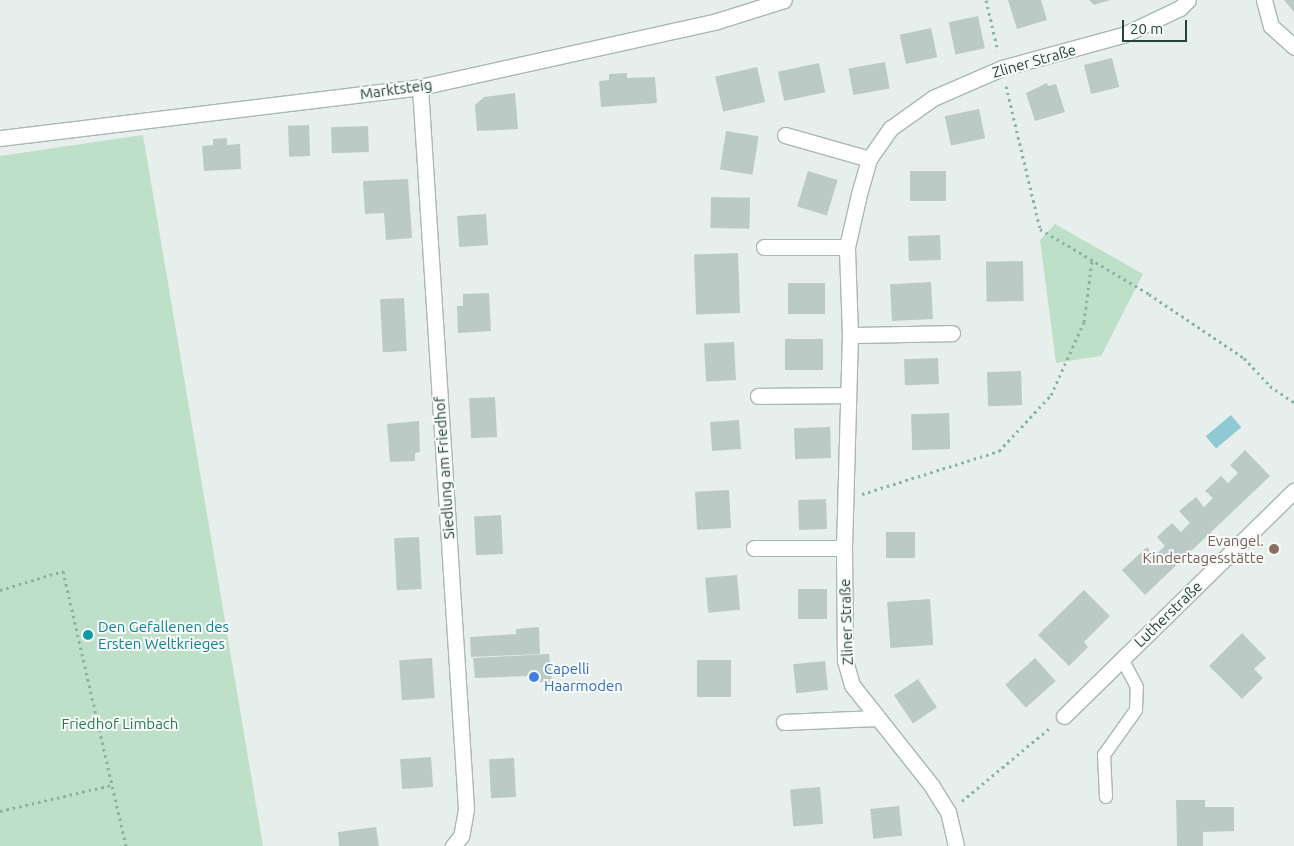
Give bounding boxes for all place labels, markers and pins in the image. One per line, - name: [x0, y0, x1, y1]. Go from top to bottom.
- place label: Evangel. Kindertagesstätte: [1143, 531, 1264, 566]
- marker: Evangel. Kindertagesstätte: [1268, 543, 1280, 555]
- place label: Den Gefallenen des Ersten Weltkrieges: [98, 617, 229, 652]
- marker: Den Gefallenen des Ersten Weltkrieges: [82, 629, 94, 641]
- place label: Capelli Haarmoden: [544, 659, 623, 694]
- marker: Capelli Haarmoden: [528, 671, 540, 683]

